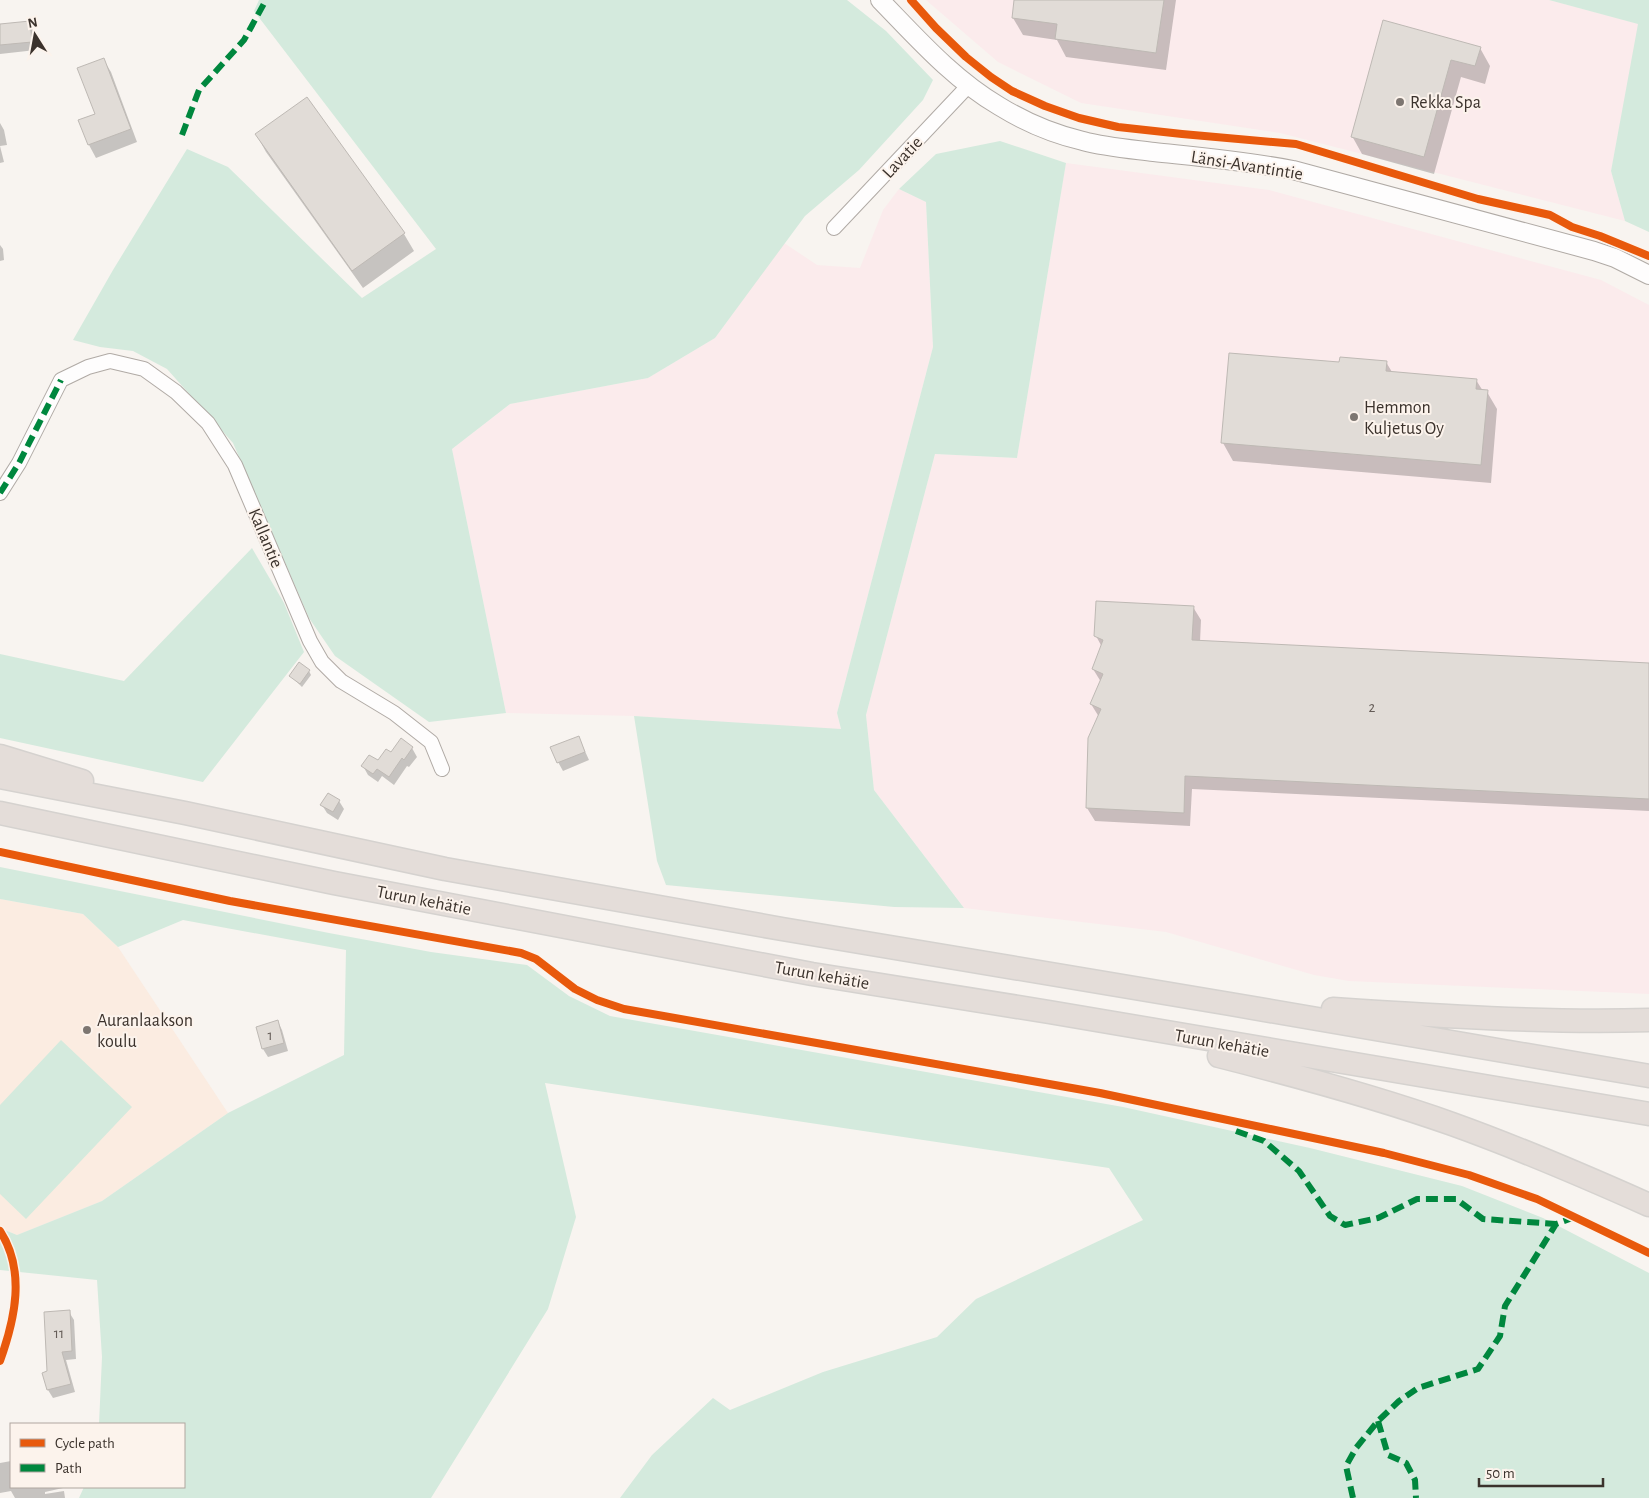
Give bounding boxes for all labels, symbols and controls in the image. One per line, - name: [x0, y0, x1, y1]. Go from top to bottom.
- north arrow: [10, 10, 60, 60]
- text: N: [27, 15, 39, 31]
- place label: Rekka Spa: [1410, 94, 1481, 112]
- marker: Rekka Spa: [1394, 96, 1406, 108]
- street label: Lavatie: [879, 133, 926, 182]
- street label: Länsi-Avantintie: [1190, 148, 1304, 184]
- place label: Hemmon Kuljetus Oy: [1364, 399, 1444, 438]
- marker: Hemmon Kuljetus Oy: [1348, 411, 1360, 423]
- street label: Kallantie: [245, 506, 286, 571]
- house number: 2: [1369, 700, 1376, 715]
- street label: Turun kehätie: [375, 883, 473, 919]
- street label: Turun kehätie: [773, 959, 871, 993]
- place label: Auranlaakson koulu: [97, 1012, 193, 1051]
- marker: Auranlaakson koulu: [81, 1024, 93, 1036]
- street label: Turun kehätie: [1173, 1027, 1271, 1061]
- house number: 1: [267, 1028, 273, 1043]
- house number: 11: [54, 1326, 64, 1341]
- legend: [10, 1423, 185, 1488]
- text: Cycle path: [55, 1436, 115, 1451]
- scale bar: [1479, 1456, 1603, 1488]
- text: Path: [55, 1461, 82, 1476]
- text: 50 m: [1486, 1466, 1515, 1481]

